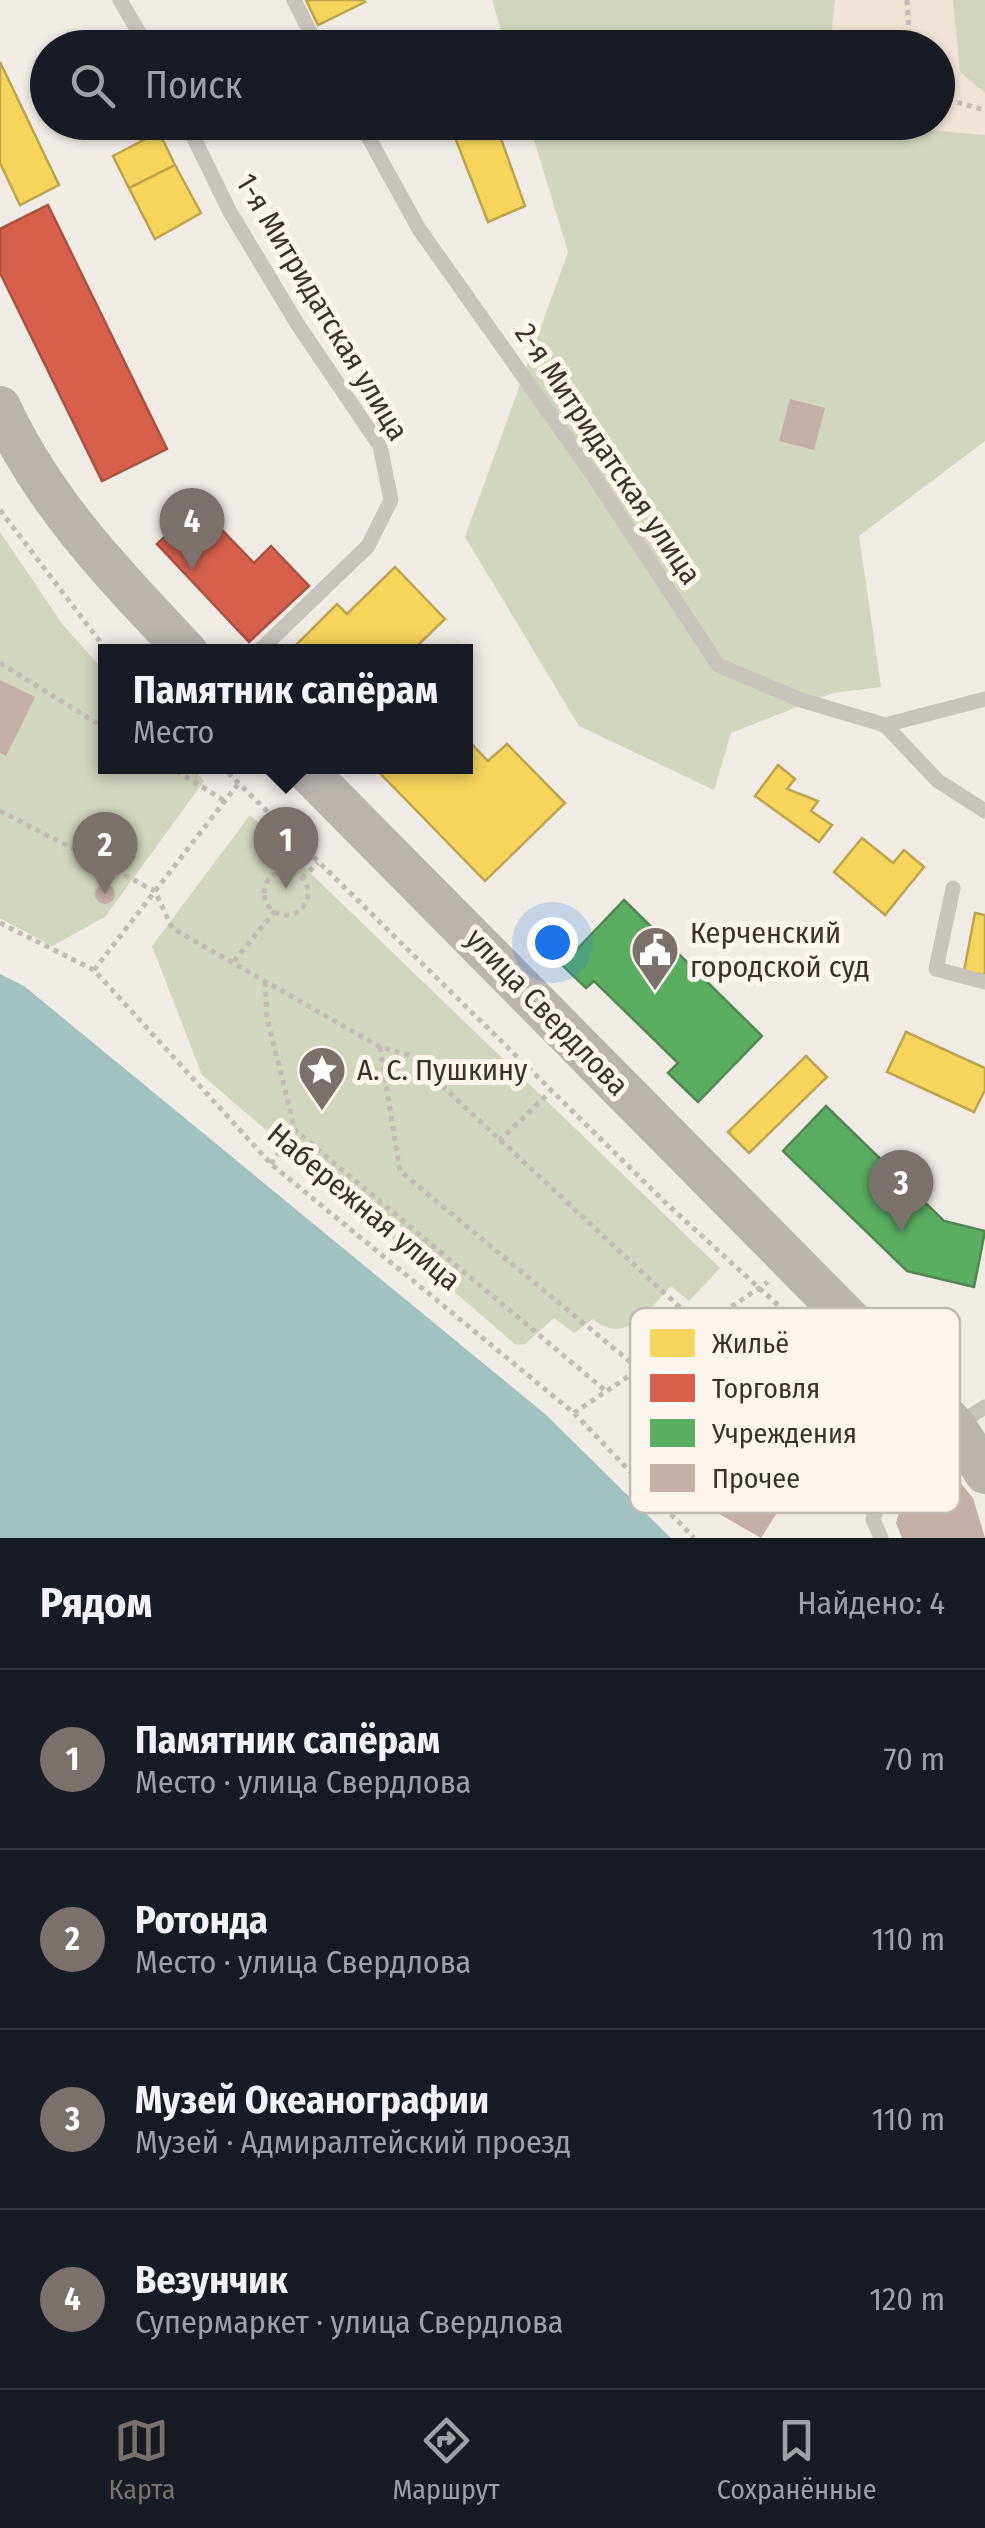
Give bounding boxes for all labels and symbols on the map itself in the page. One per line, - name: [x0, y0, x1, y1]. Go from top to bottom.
- street label: 1-я Митридатская улица: [228, 167, 416, 447]
- street label: 2-я Митридатская улица: [507, 317, 709, 591]
- pin: 4: [160, 488, 224, 570]
- pin: 1: [254, 806, 318, 889]
- pin: 2: [72, 812, 138, 894]
- place label: Керченский городской суд: [690, 915, 870, 985]
- your location: [527, 917, 578, 968]
- street label: улица Свердлова: [458, 921, 636, 1103]
- public building icon: Керченский городской суд: [629, 924, 681, 992]
- place icon: А. С. Пушкину: [296, 1044, 348, 1112]
- place label: А. С. Пушкину: [357, 1052, 528, 1088]
- street label: Набережная улица: [260, 1116, 468, 1298]
- pin: 3: [868, 1150, 934, 1232]
- legend: [630, 1308, 960, 1513]
- text: Жильё: [712, 1327, 789, 1360]
- text: Торговля: [712, 1372, 820, 1405]
- text: Учреждения: [711, 1417, 857, 1450]
- text: Прочее: [712, 1462, 800, 1495]

